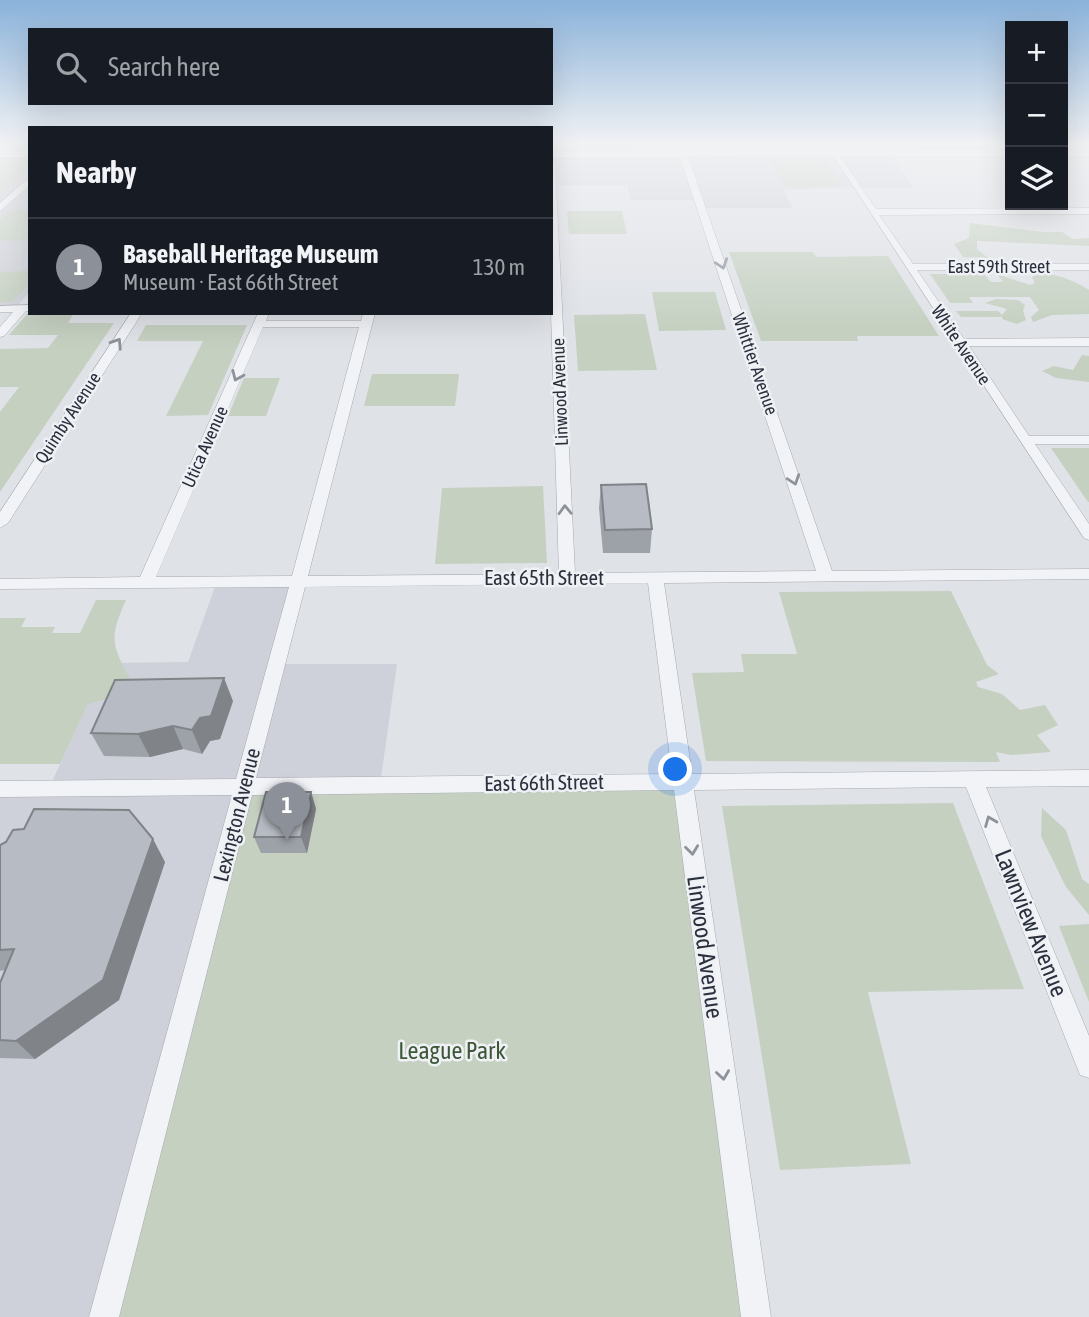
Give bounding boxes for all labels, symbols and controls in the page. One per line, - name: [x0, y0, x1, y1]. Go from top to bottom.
- map controls: [1005, 21, 1068, 210]
- button: +: [1005, 21, 1068, 84]
- search box: [28, 28, 553, 105]
- icon: search: [52, 48, 90, 86]
- text: Search here: [108, 52, 220, 82]
- button: −: [1005, 84, 1068, 147]
- button: layers: [1005, 147, 1068, 210]
- text: Nearby: [56, 155, 136, 189]
- text: Baseball Heritage Museum: [123, 239, 379, 269]
- text: 1: [74, 254, 84, 280]
- text: 130 m: [473, 254, 525, 280]
- street label: East 59th Street: [948, 256, 1050, 277]
- one-way arrow: [714, 258, 728, 270]
- text: Museum · East 66th Street: [123, 269, 338, 295]
- street label: White Avenue: [927, 301, 996, 388]
- street label: Whittier Avenue: [728, 310, 783, 417]
- one-way arrow: [109, 338, 122, 351]
- street label: Linwood Avenue: [547, 338, 572, 446]
- street label: Quimby Avenue: [30, 368, 105, 467]
- one-way arrow: [231, 368, 245, 381]
- street label: Utica Avenue: [177, 403, 232, 491]
- one-way arrow: [786, 473, 800, 486]
- one-way arrow: [557, 504, 572, 515]
- street label: East 65th Street: [484, 565, 604, 589]
- street label: Lexington Avenue: [208, 745, 264, 884]
- your location: [658, 752, 692, 786]
- street label: East 66th Street: [484, 769, 604, 795]
- pin: 1: [264, 782, 310, 840]
- one-way arrow: [984, 816, 998, 828]
- one-way arrow: [684, 844, 699, 855]
- street label: Lawnview Avenue: [990, 845, 1073, 1000]
- street label: Linwood Avenue: [682, 874, 729, 1020]
- park label: League Park: [398, 1037, 506, 1064]
- one-way arrow: [715, 1069, 730, 1081]

